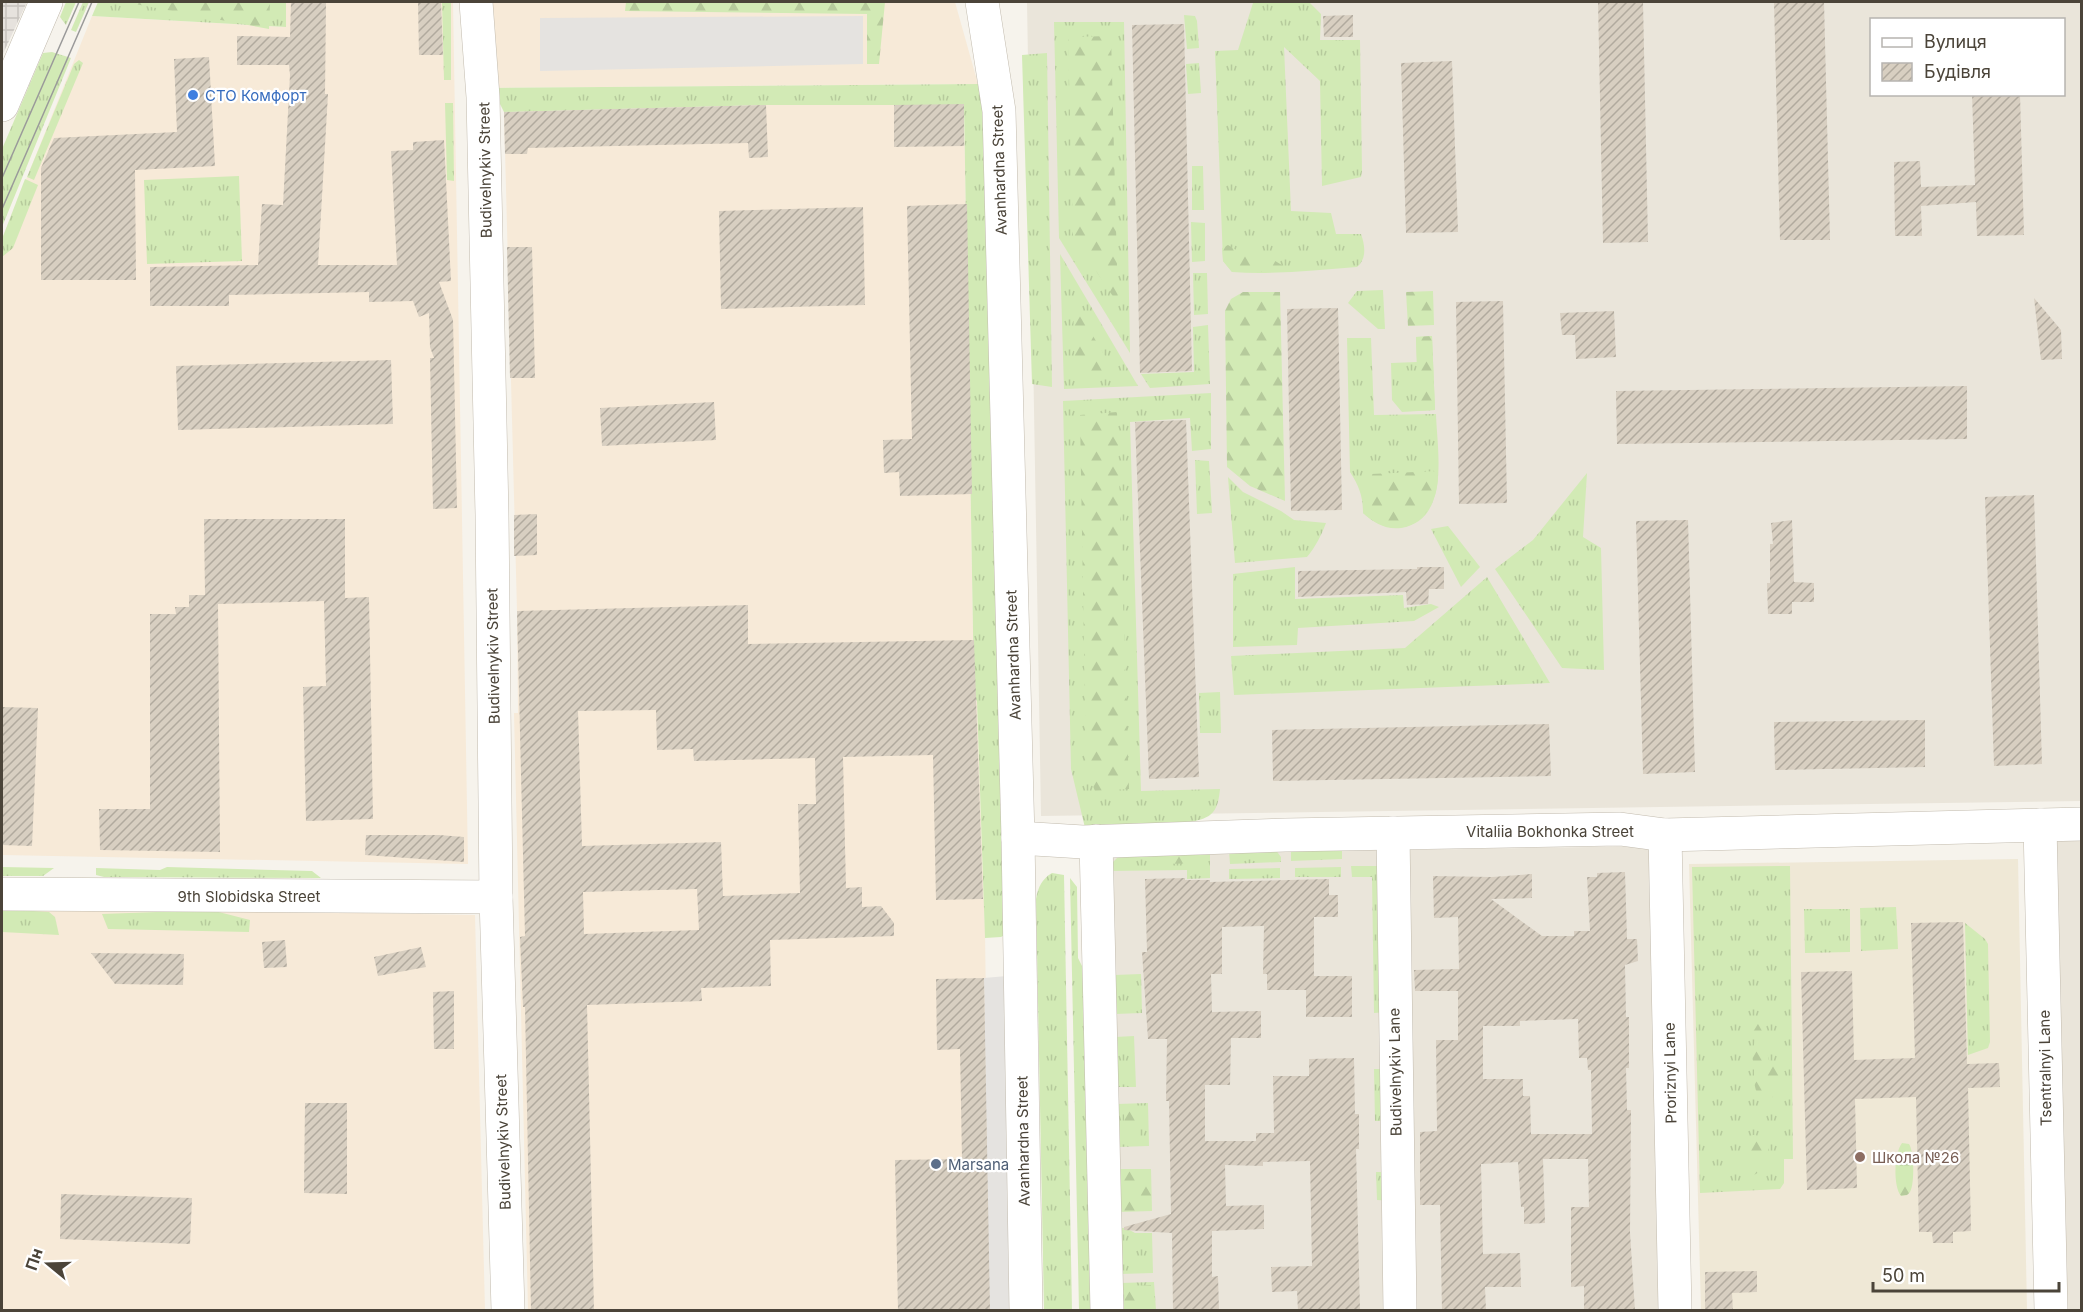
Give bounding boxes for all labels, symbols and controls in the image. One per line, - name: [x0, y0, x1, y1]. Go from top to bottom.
- legend: [1870, 18, 2065, 96]
- text: Вулиця: [1924, 31, 1987, 52]
- text: Будівля: [1924, 61, 1991, 82]
- place label: СТО Комфорт: [205, 86, 306, 105]
- marker: СТО Комфорт: [186, 88, 200, 102]
- street label: Budivelnykiv Street: [474, 102, 496, 238]
- street label: Avanhardna Street: [987, 104, 1011, 236]
- street label: Budivelnykiv Street: [482, 588, 504, 724]
- street label: Avanhardna Street: [1001, 589, 1025, 721]
- street label: Vitaliia Bokhonka Street: [1466, 822, 1634, 841]
- street label: 9th Slobidska Street: [178, 887, 321, 906]
- street label: Budivelnykiv Lane: [1384, 1008, 1406, 1136]
- street label: Tsentralnyi Lane: [2034, 1010, 2056, 1126]
- street label: Proriznyi Lane: [1660, 1022, 1680, 1124]
- street label: Budivelnykiv Street: [491, 1074, 515, 1210]
- street label: Avanhardna Street: [1012, 1075, 1034, 1206]
- place label: Школа №26: [1872, 1148, 1959, 1167]
- marker: Школа №26: [1853, 1150, 1867, 1164]
- place label: Marsana: [948, 1155, 1009, 1174]
- marker: Marsana: [929, 1157, 943, 1171]
- north arrow: [18, 1234, 78, 1294]
- text: Пн: [21, 1245, 47, 1273]
- scale bar: [1873, 1255, 2059, 1293]
- text: 50 m: [1882, 1265, 1925, 1286]

